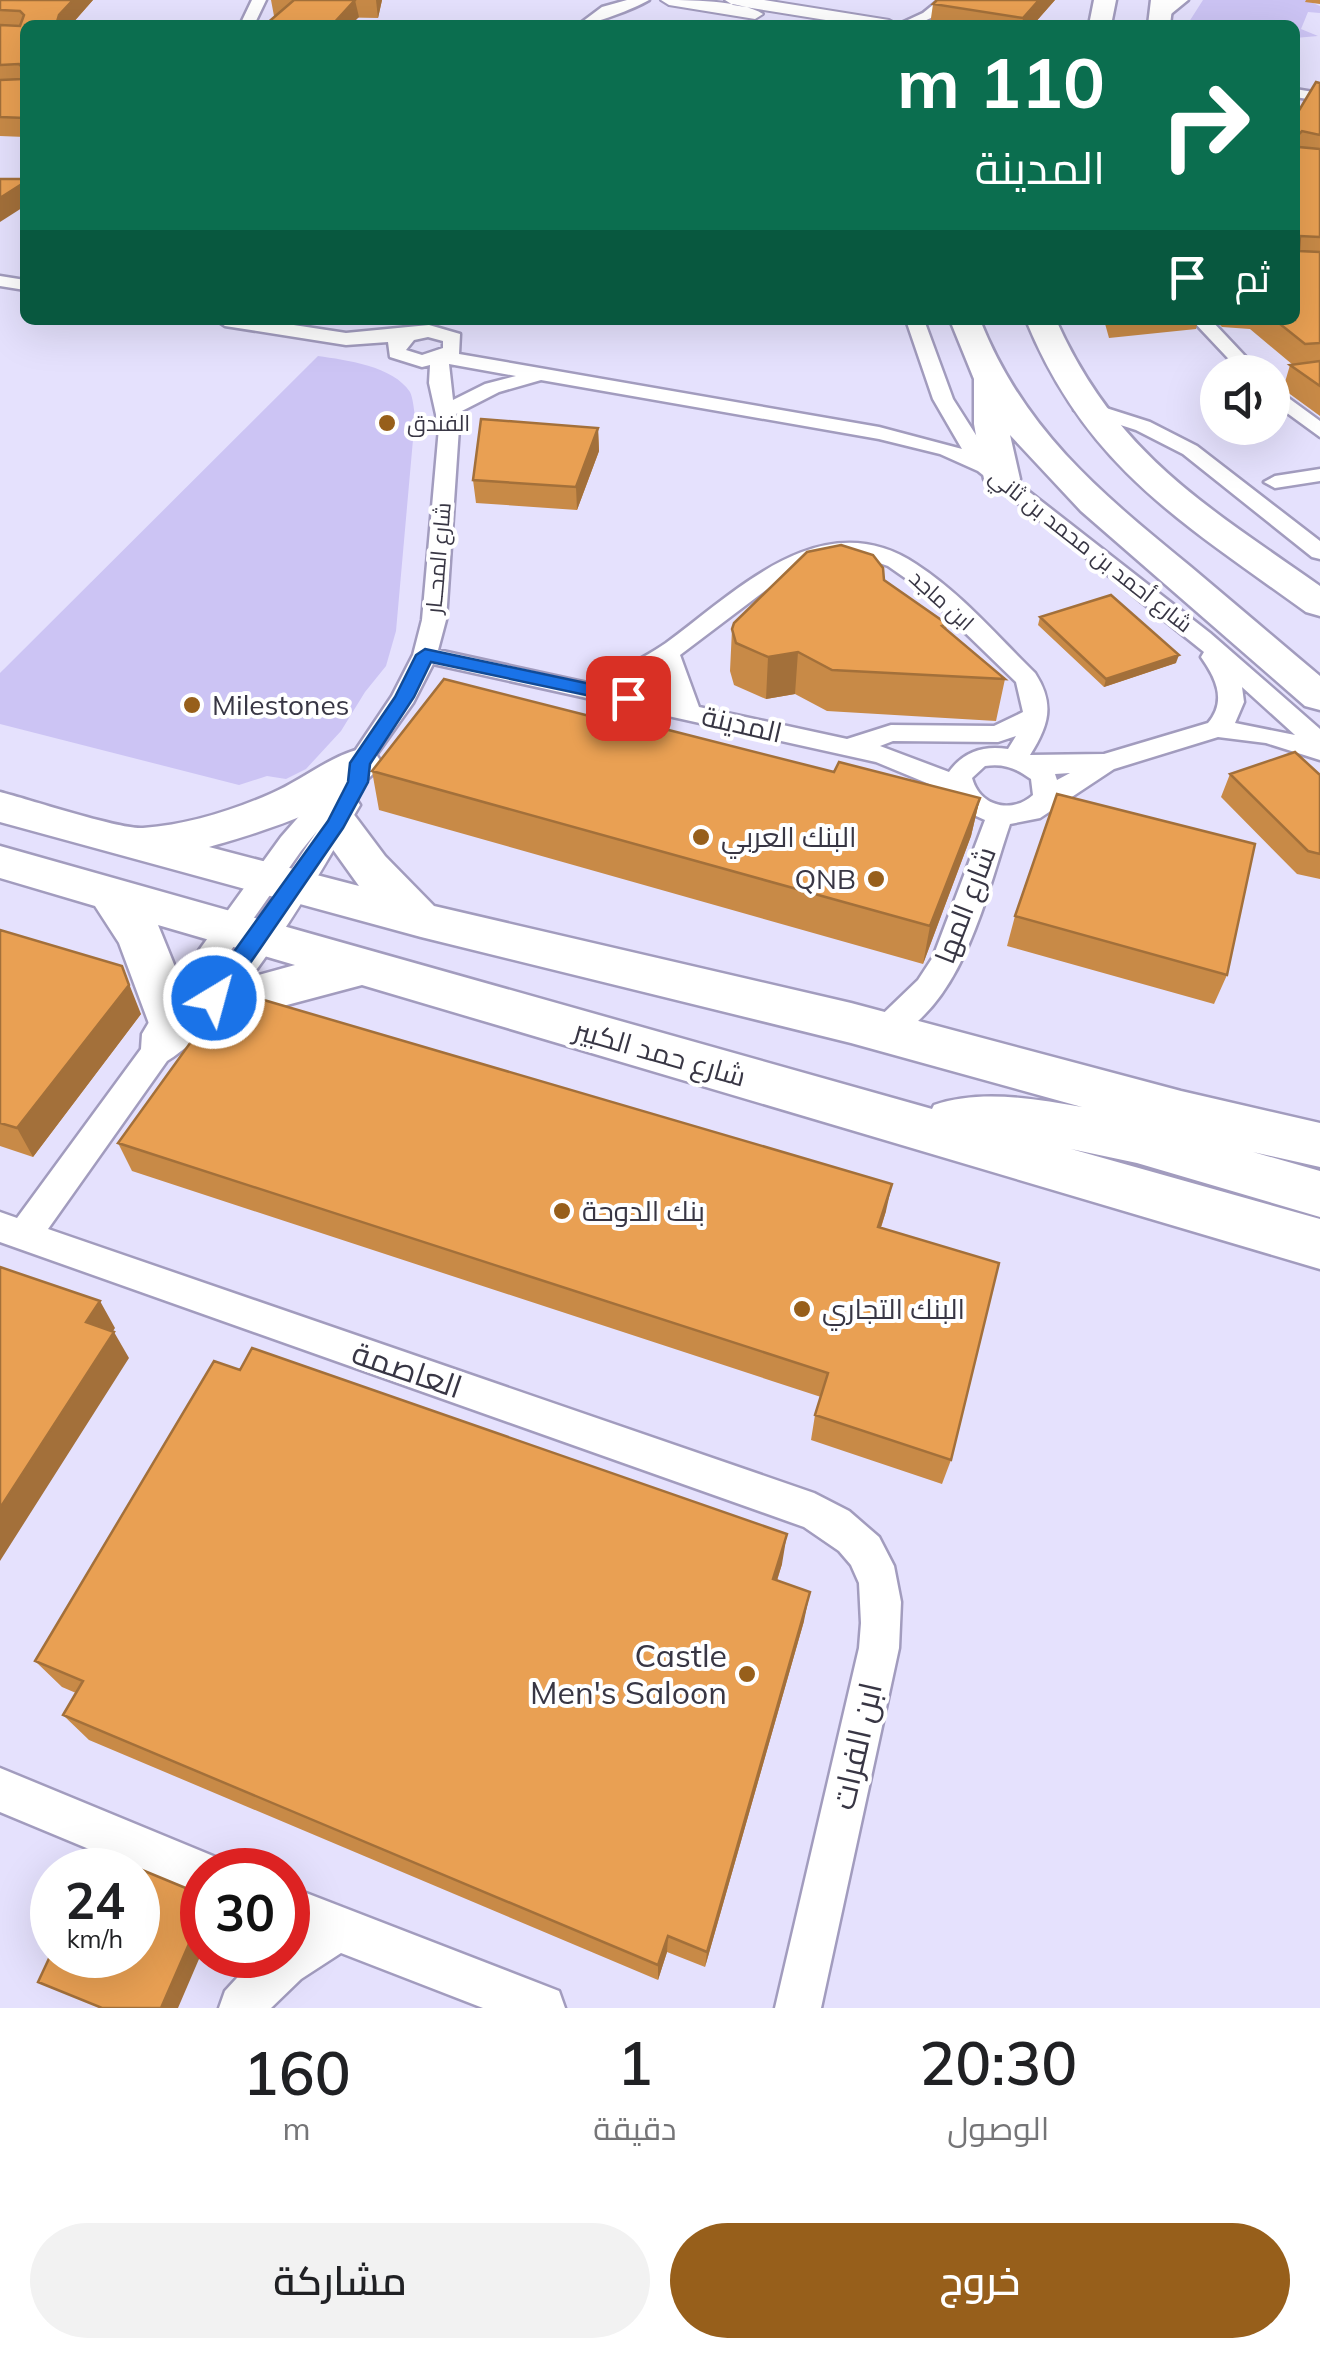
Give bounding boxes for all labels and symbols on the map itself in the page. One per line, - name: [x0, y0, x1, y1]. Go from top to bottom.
- place label: الفندق: [407, 409, 470, 437]
- marker: الفندق: [376, 412, 398, 434]
- street label: شارع أحمد بن محمد بن ثاني: [982, 462, 1198, 640]
- street label: شارع المحــار: [419, 501, 458, 617]
- street label: ابن ماجد: [904, 564, 980, 636]
- pin: [586, 656, 671, 741]
- place label: Milestones: [212, 687, 350, 722]
- marker: Milestones: [181, 694, 203, 716]
- street label: المدينة: [699, 697, 786, 750]
- place label: البنك العربي: [721, 819, 857, 859]
- marker: البنك العربي: [690, 826, 712, 848]
- street label: شارع المها: [926, 841, 1005, 969]
- place label: QNB: [794, 861, 856, 896]
- marker: QNB: [865, 868, 887, 890]
- position arrow: [162, 946, 266, 1050]
- street label: شارع حمد الكبير: [568, 1011, 750, 1096]
- place label: بنك الدوحة: [582, 1193, 705, 1228]
- marker: بنك الدوحة: [551, 1200, 573, 1222]
- place label: البنك التجاري: [822, 1291, 965, 1331]
- marker: البنك التجاري: [791, 1298, 813, 1320]
- street label: العاصمة: [347, 1332, 468, 1406]
- place label: Castle Men's Saloon: [530, 1635, 727, 1712]
- marker: Castle Men's Saloon: [736, 1663, 758, 1685]
- street label: ابن الفرات: [822, 1678, 890, 1813]
- speed limit sign: 30: [180, 1848, 310, 1978]

